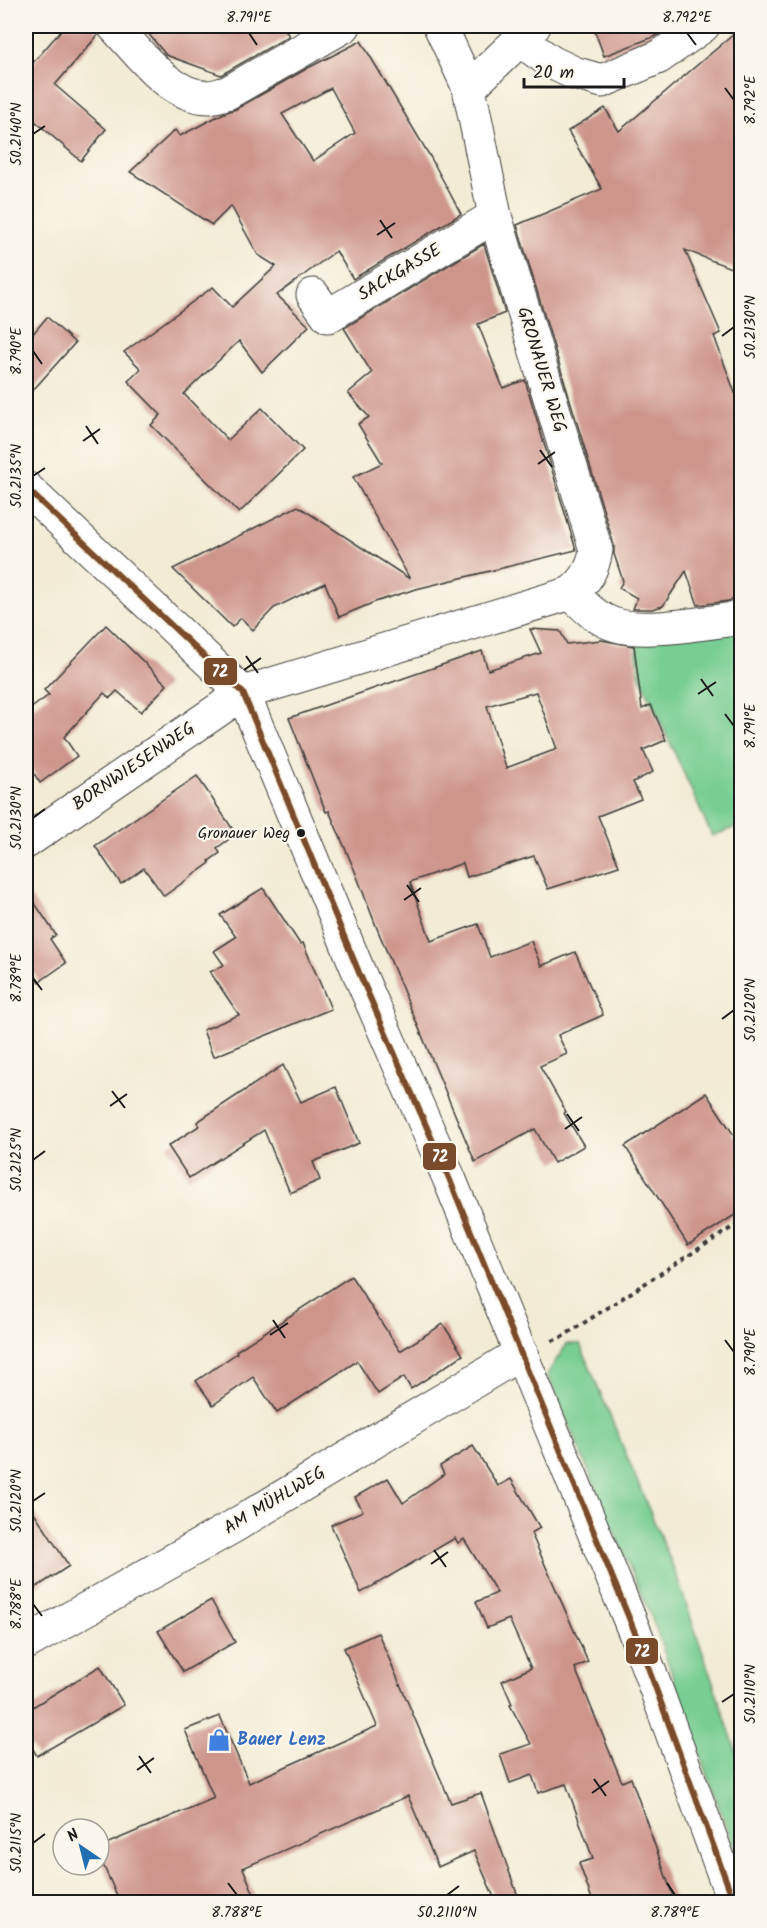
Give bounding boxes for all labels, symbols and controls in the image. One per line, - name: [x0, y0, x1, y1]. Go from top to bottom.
- text: 8.791°E: [226, 6, 273, 30]
- text: 8.792°E: [662, 6, 713, 30]
- scale bar: [524, 51, 624, 89]
- text: 20 m: [533, 59, 574, 88]
- text: 8.792°E: [739, 74, 763, 125]
- text: 50.2140°N: [5, 102, 29, 166]
- street label: SACKGASSE: [352, 236, 448, 310]
- text: 50.2130°N: [739, 295, 763, 359]
- street label: GRONAUER WEG: [508, 303, 574, 437]
- text: 8.790°E: [5, 326, 29, 375]
- text: 50.2135°N: [5, 444, 29, 508]
- line badge: 72: [203, 657, 238, 686]
- text: 72: [212, 660, 228, 685]
- text: 8.791°E: [739, 702, 763, 749]
- street label: BORNWIESENWEG: [67, 715, 201, 819]
- text: 50.2130°N: [5, 786, 29, 850]
- place label: Gronauer Weg: [198, 821, 290, 846]
- marker: Gronauer Weg: [295, 827, 307, 839]
- text: 8.789°E: [5, 952, 29, 1003]
- text: 50.2120°N: [739, 978, 763, 1042]
- text: 50.2125°N: [5, 1128, 29, 1192]
- line badge: 72: [422, 1142, 457, 1171]
- text: 72: [432, 1145, 448, 1170]
- text: 8.790°E: [739, 1327, 763, 1376]
- street label: AM MÜHLWEG: [218, 1459, 332, 1543]
- text: 50.2120°N: [5, 1469, 29, 1533]
- text: 8.788°E: [5, 1577, 29, 1630]
- line badge: 72: [625, 1637, 659, 1665]
- text: 72: [634, 1640, 650, 1665]
- text: 50.2110°N: [739, 1664, 763, 1724]
- place label: Bauer Lenz: [237, 1726, 326, 1755]
- shop icon: Bauer Lenz: [206, 1727, 232, 1753]
- text: 50.2115°N: [5, 1813, 29, 1873]
- north arrow: [51, 1817, 111, 1877]
- text: N: [62, 1823, 85, 1849]
- text: 8.788°E: [211, 1901, 264, 1925]
- text: 50.2110°N: [417, 1901, 477, 1925]
- text: 8.789°E: [650, 1901, 701, 1925]

